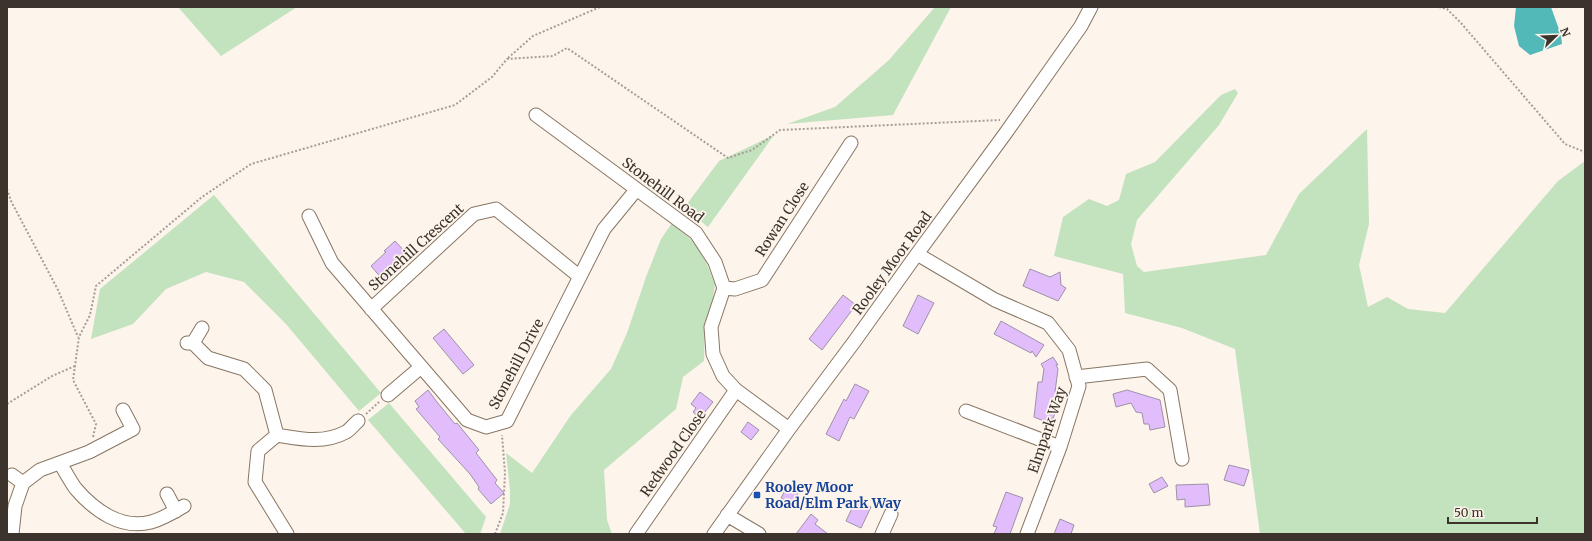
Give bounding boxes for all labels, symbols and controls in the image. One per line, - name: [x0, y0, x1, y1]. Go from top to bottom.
- north arrow: [1536, 16, 1576, 56]
- text: N: [1557, 25, 1573, 39]
- street label: Stonehill Road: [619, 153, 708, 227]
- street label: Rowan Close: [751, 178, 813, 260]
- street label: Stonehill Crescent: [365, 199, 468, 294]
- street label: Rooley Moor Road: [848, 207, 936, 318]
- street label: Stonehill Drive: [485, 316, 547, 412]
- street label: Elmpark Way: [1024, 384, 1070, 476]
- street label: Redwood Close: [636, 406, 710, 500]
- place label: Rooley Moor Road/Elm Park Way: [765, 478, 902, 512]
- marker: Rooley Moor Road/Elm Park Way: [752, 490, 762, 500]
- scale bar: [1448, 499, 1537, 525]
- text: 50 m: [1454, 505, 1483, 520]

